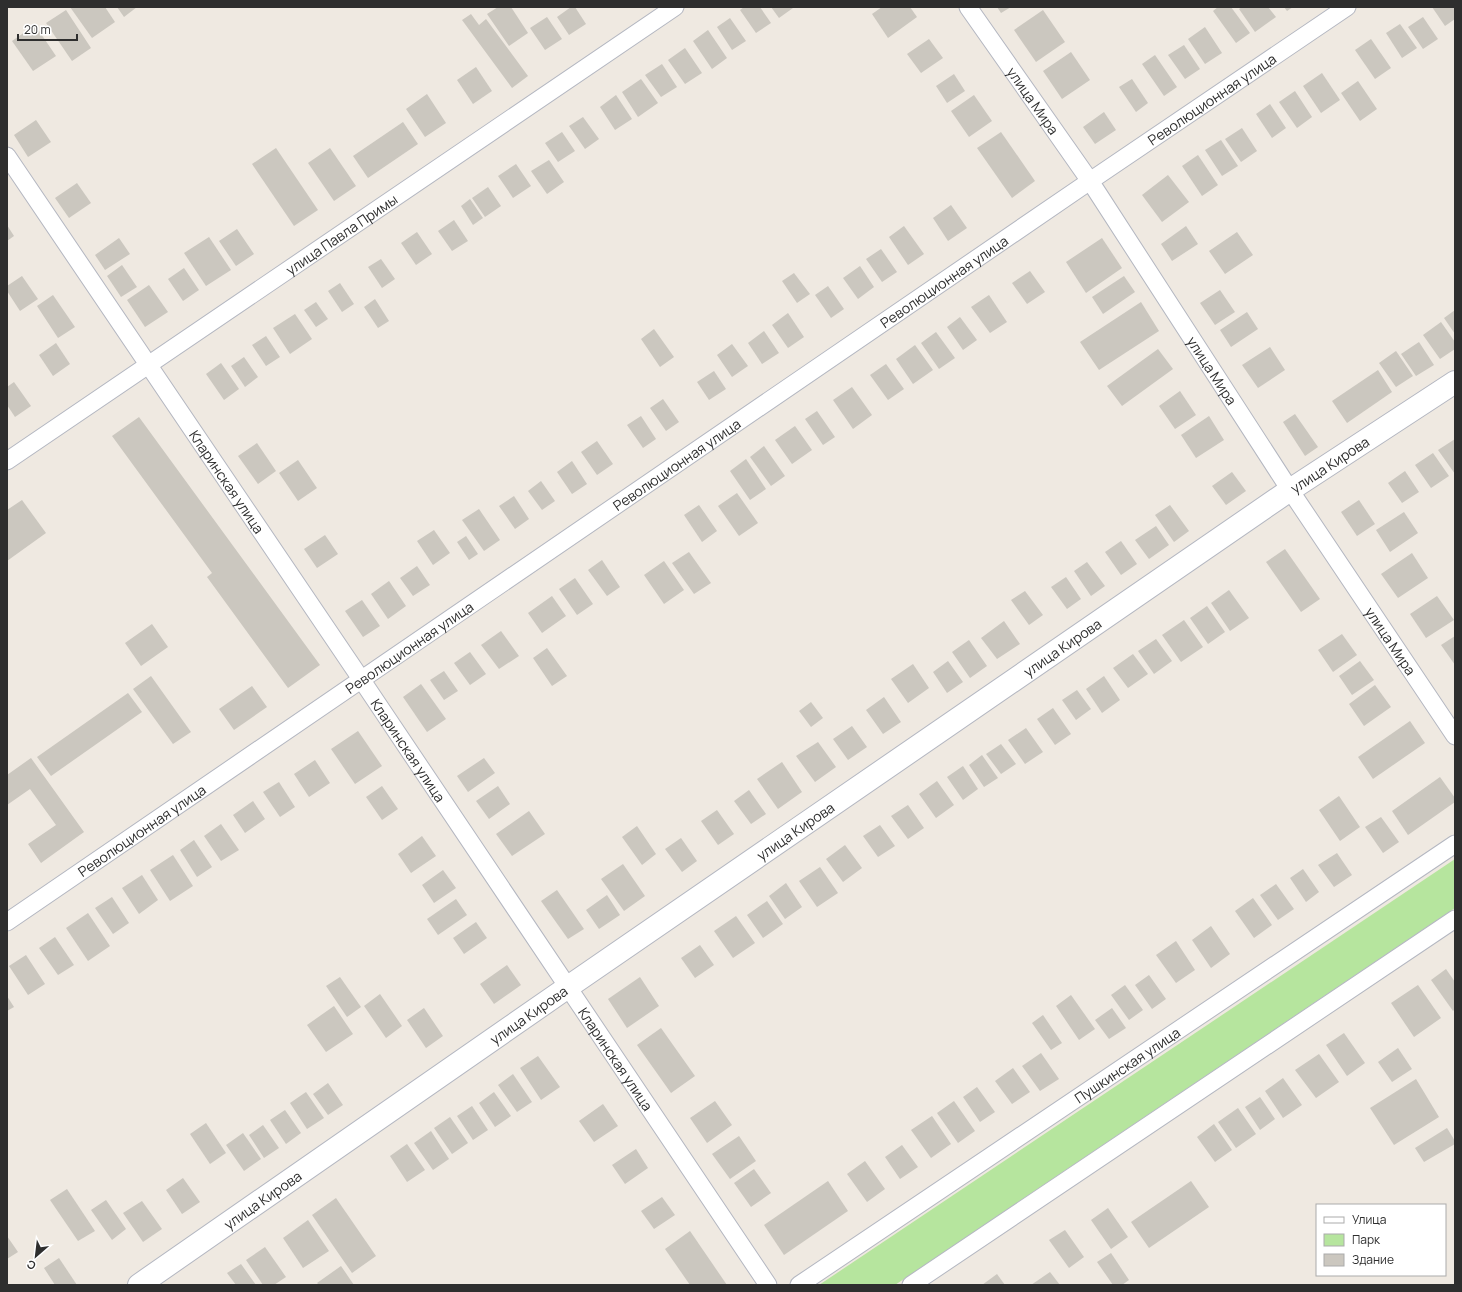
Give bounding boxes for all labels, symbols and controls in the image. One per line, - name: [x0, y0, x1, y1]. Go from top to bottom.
- scale bar: [18, 16, 77, 42]
- text: 20 m: [24, 21, 51, 38]
- street label: Революционная улица: [1144, 49, 1279, 149]
- street label: улица Мира: [1003, 63, 1064, 138]
- street label: улица Павла Примы: [282, 189, 401, 279]
- street label: Революционная улица: [876, 231, 1011, 332]
- street label: улица Мира: [1183, 332, 1242, 408]
- street label: Революционная улица: [609, 414, 744, 515]
- street label: Кларинская улица: [186, 426, 269, 537]
- street label: улица Кирова: [1286, 431, 1373, 497]
- street label: Революционная улица: [341, 597, 477, 697]
- street label: улица Мира: [1361, 603, 1421, 678]
- street label: улица Кирова: [1019, 613, 1105, 680]
- street label: Кларинская улица: [367, 695, 450, 805]
- street label: Революционная улица: [74, 779, 209, 880]
- street label: улица Кирова: [752, 797, 838, 864]
- street label: улица Кирова: [486, 981, 571, 1048]
- street label: Кларинская улица: [574, 1003, 658, 1114]
- street label: Пушкинская улица: [1070, 1022, 1183, 1107]
- street label: улица Кирова: [220, 1166, 305, 1233]
- legend: [1316, 1204, 1446, 1276]
- text: Улица: [1352, 1211, 1386, 1228]
- text: Парк: [1352, 1231, 1381, 1248]
- north arrow: [16, 1236, 56, 1276]
- text: Здание: [1352, 1251, 1394, 1268]
- text: С: [24, 1257, 38, 1274]

